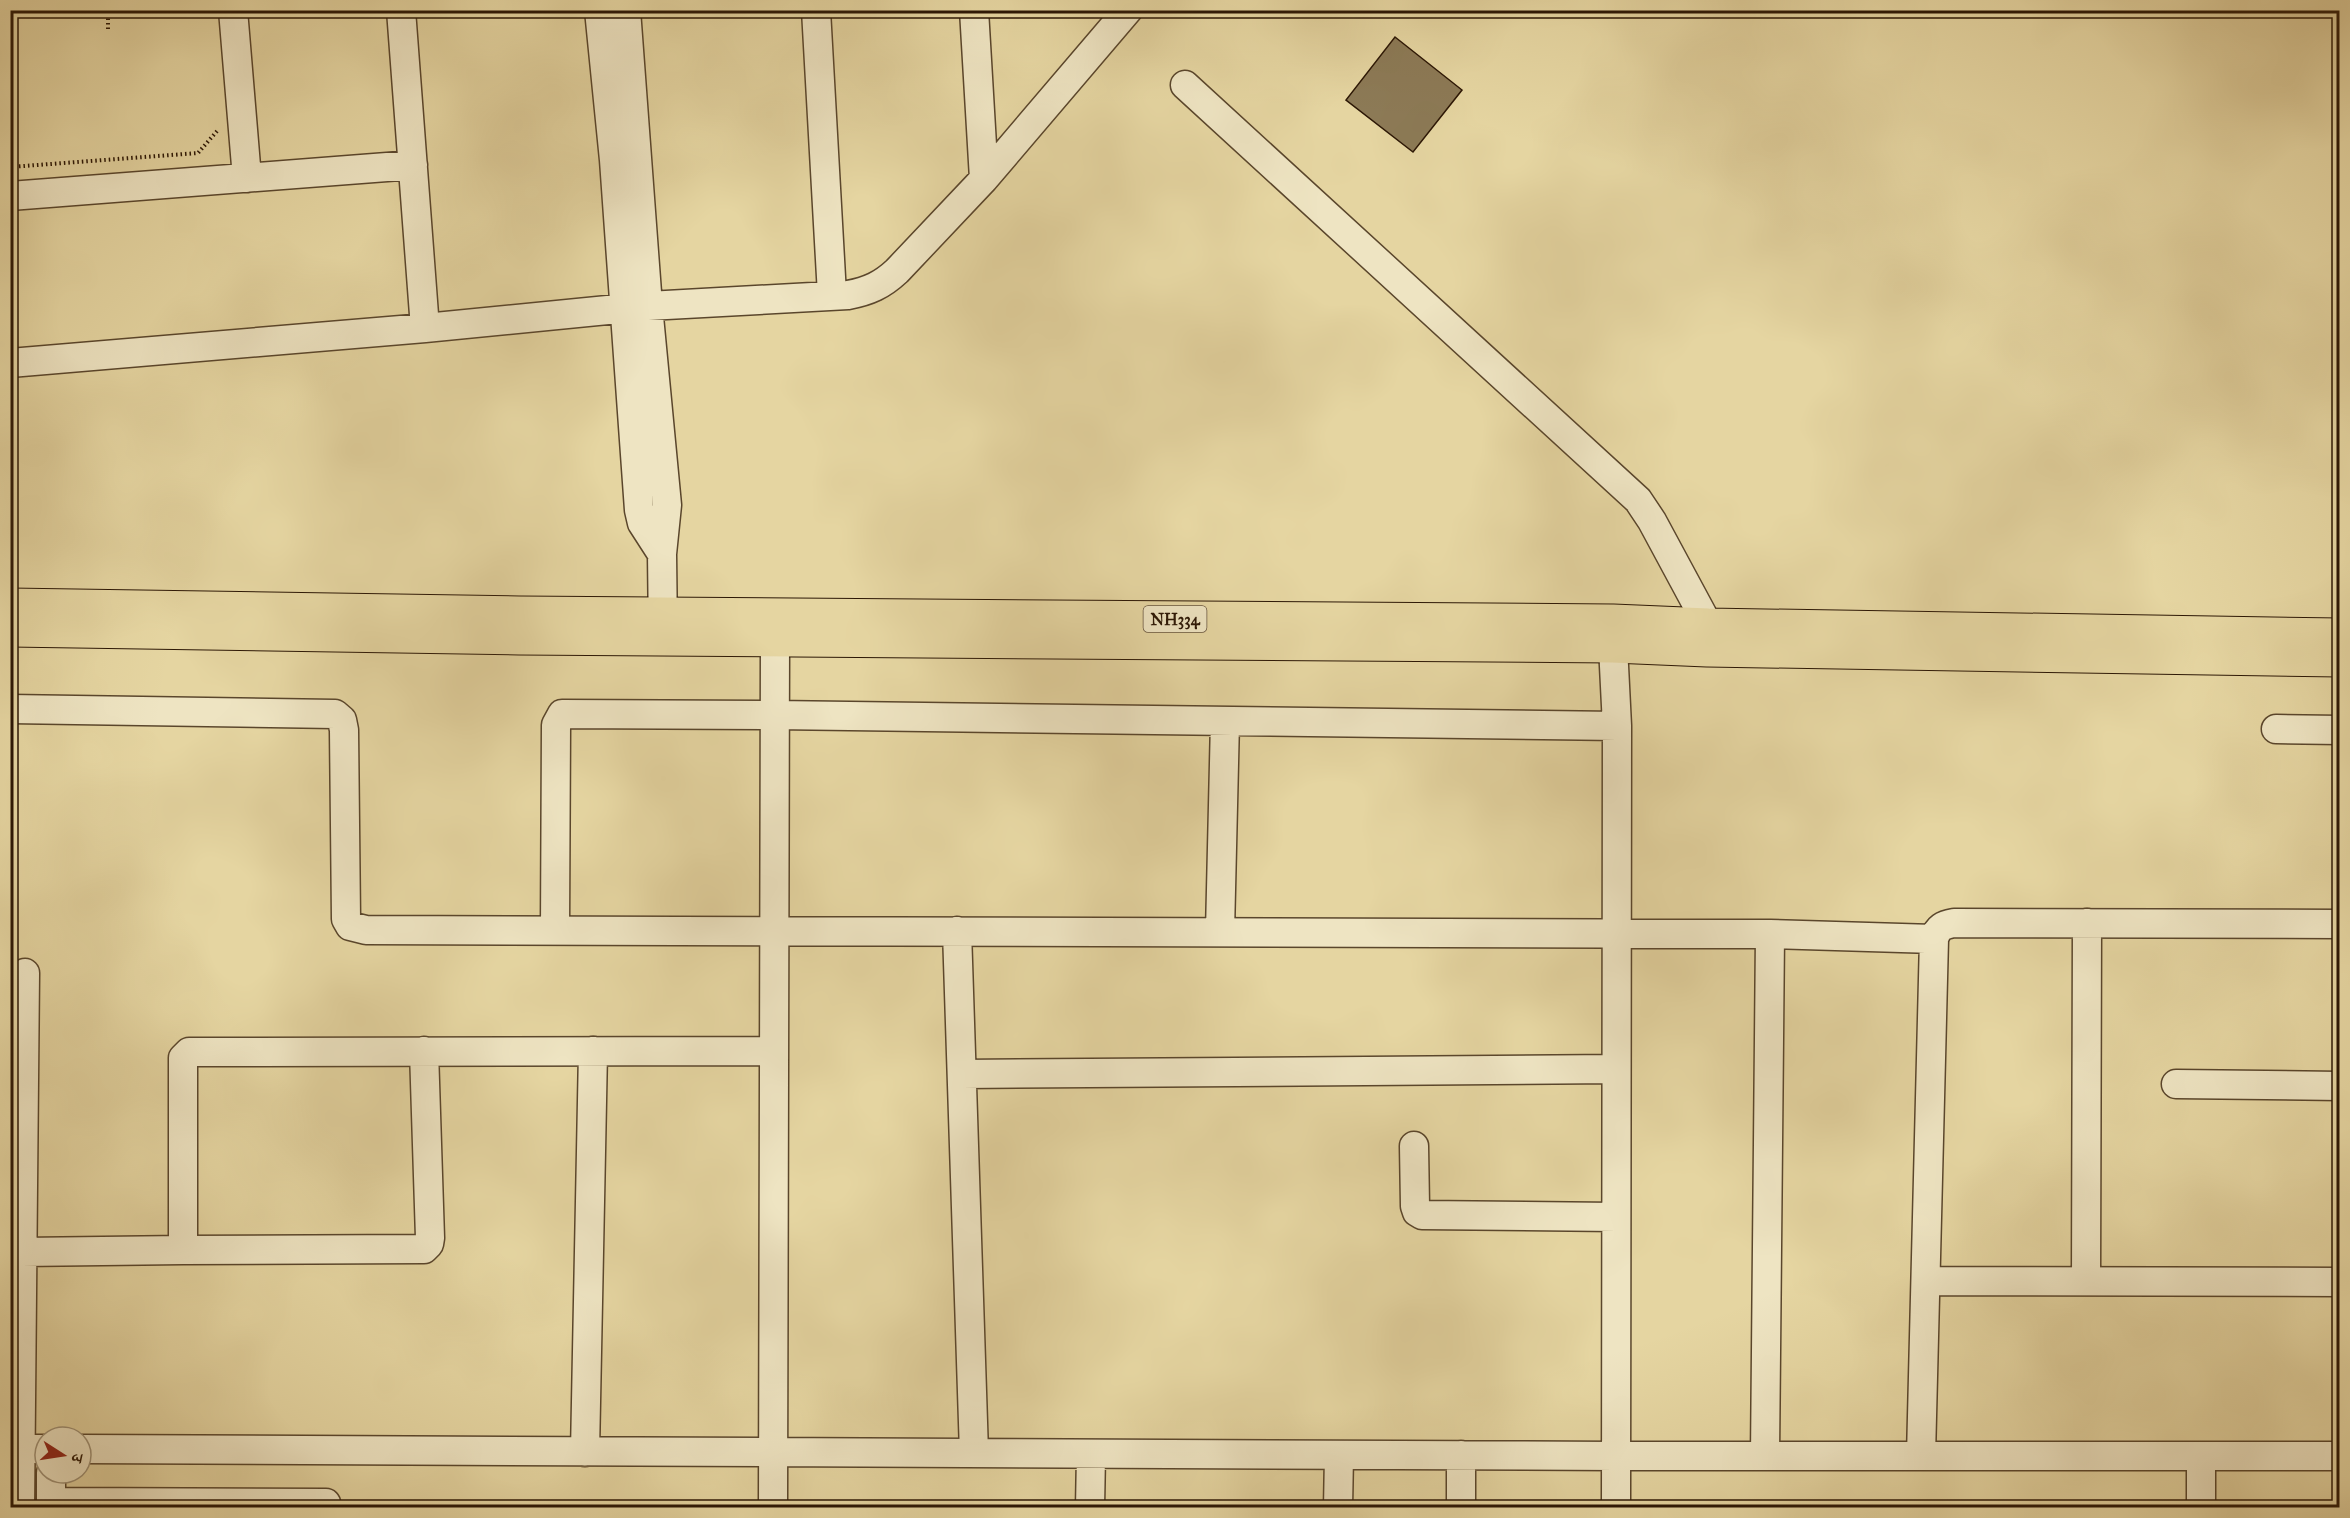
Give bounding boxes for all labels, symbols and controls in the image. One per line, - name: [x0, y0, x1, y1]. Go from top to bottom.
- road number: NH334: [1144, 606, 1206, 632]
- north arrow: [33, 1425, 93, 1485]
- text: उ: [67, 1451, 88, 1466]

